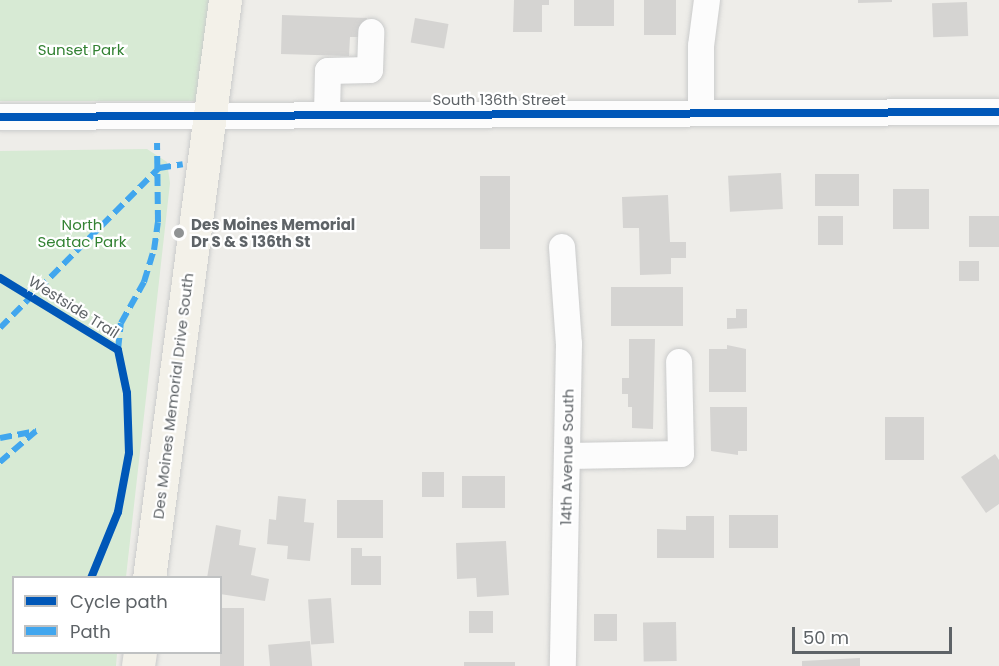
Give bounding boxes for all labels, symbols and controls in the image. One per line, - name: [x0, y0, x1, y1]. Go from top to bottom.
- park label: Sunset Park: [38, 41, 124, 59]
- street label: South 136th Street: [432, 91, 566, 109]
- park label: North Seatac Park: [37, 215, 127, 250]
- place label: Des Moines Memorial Dr S & S 136th St: [191, 215, 355, 250]
- marker: Des Moines Memorial Dr S & S 136th St: [172, 226, 186, 240]
- street label: Westside Trail: [25, 272, 123, 342]
- street label: Des Moines Memorial Drive South: [149, 272, 197, 520]
- street label: 14th Avenue South: [557, 389, 577, 525]
- legend: [12, 576, 222, 654]
- text: Cycle path: [70, 589, 168, 614]
- scale bar: [795, 615, 956, 653]
- text: Path: [70, 619, 111, 644]
- text: 50 m: [803, 625, 849, 650]

